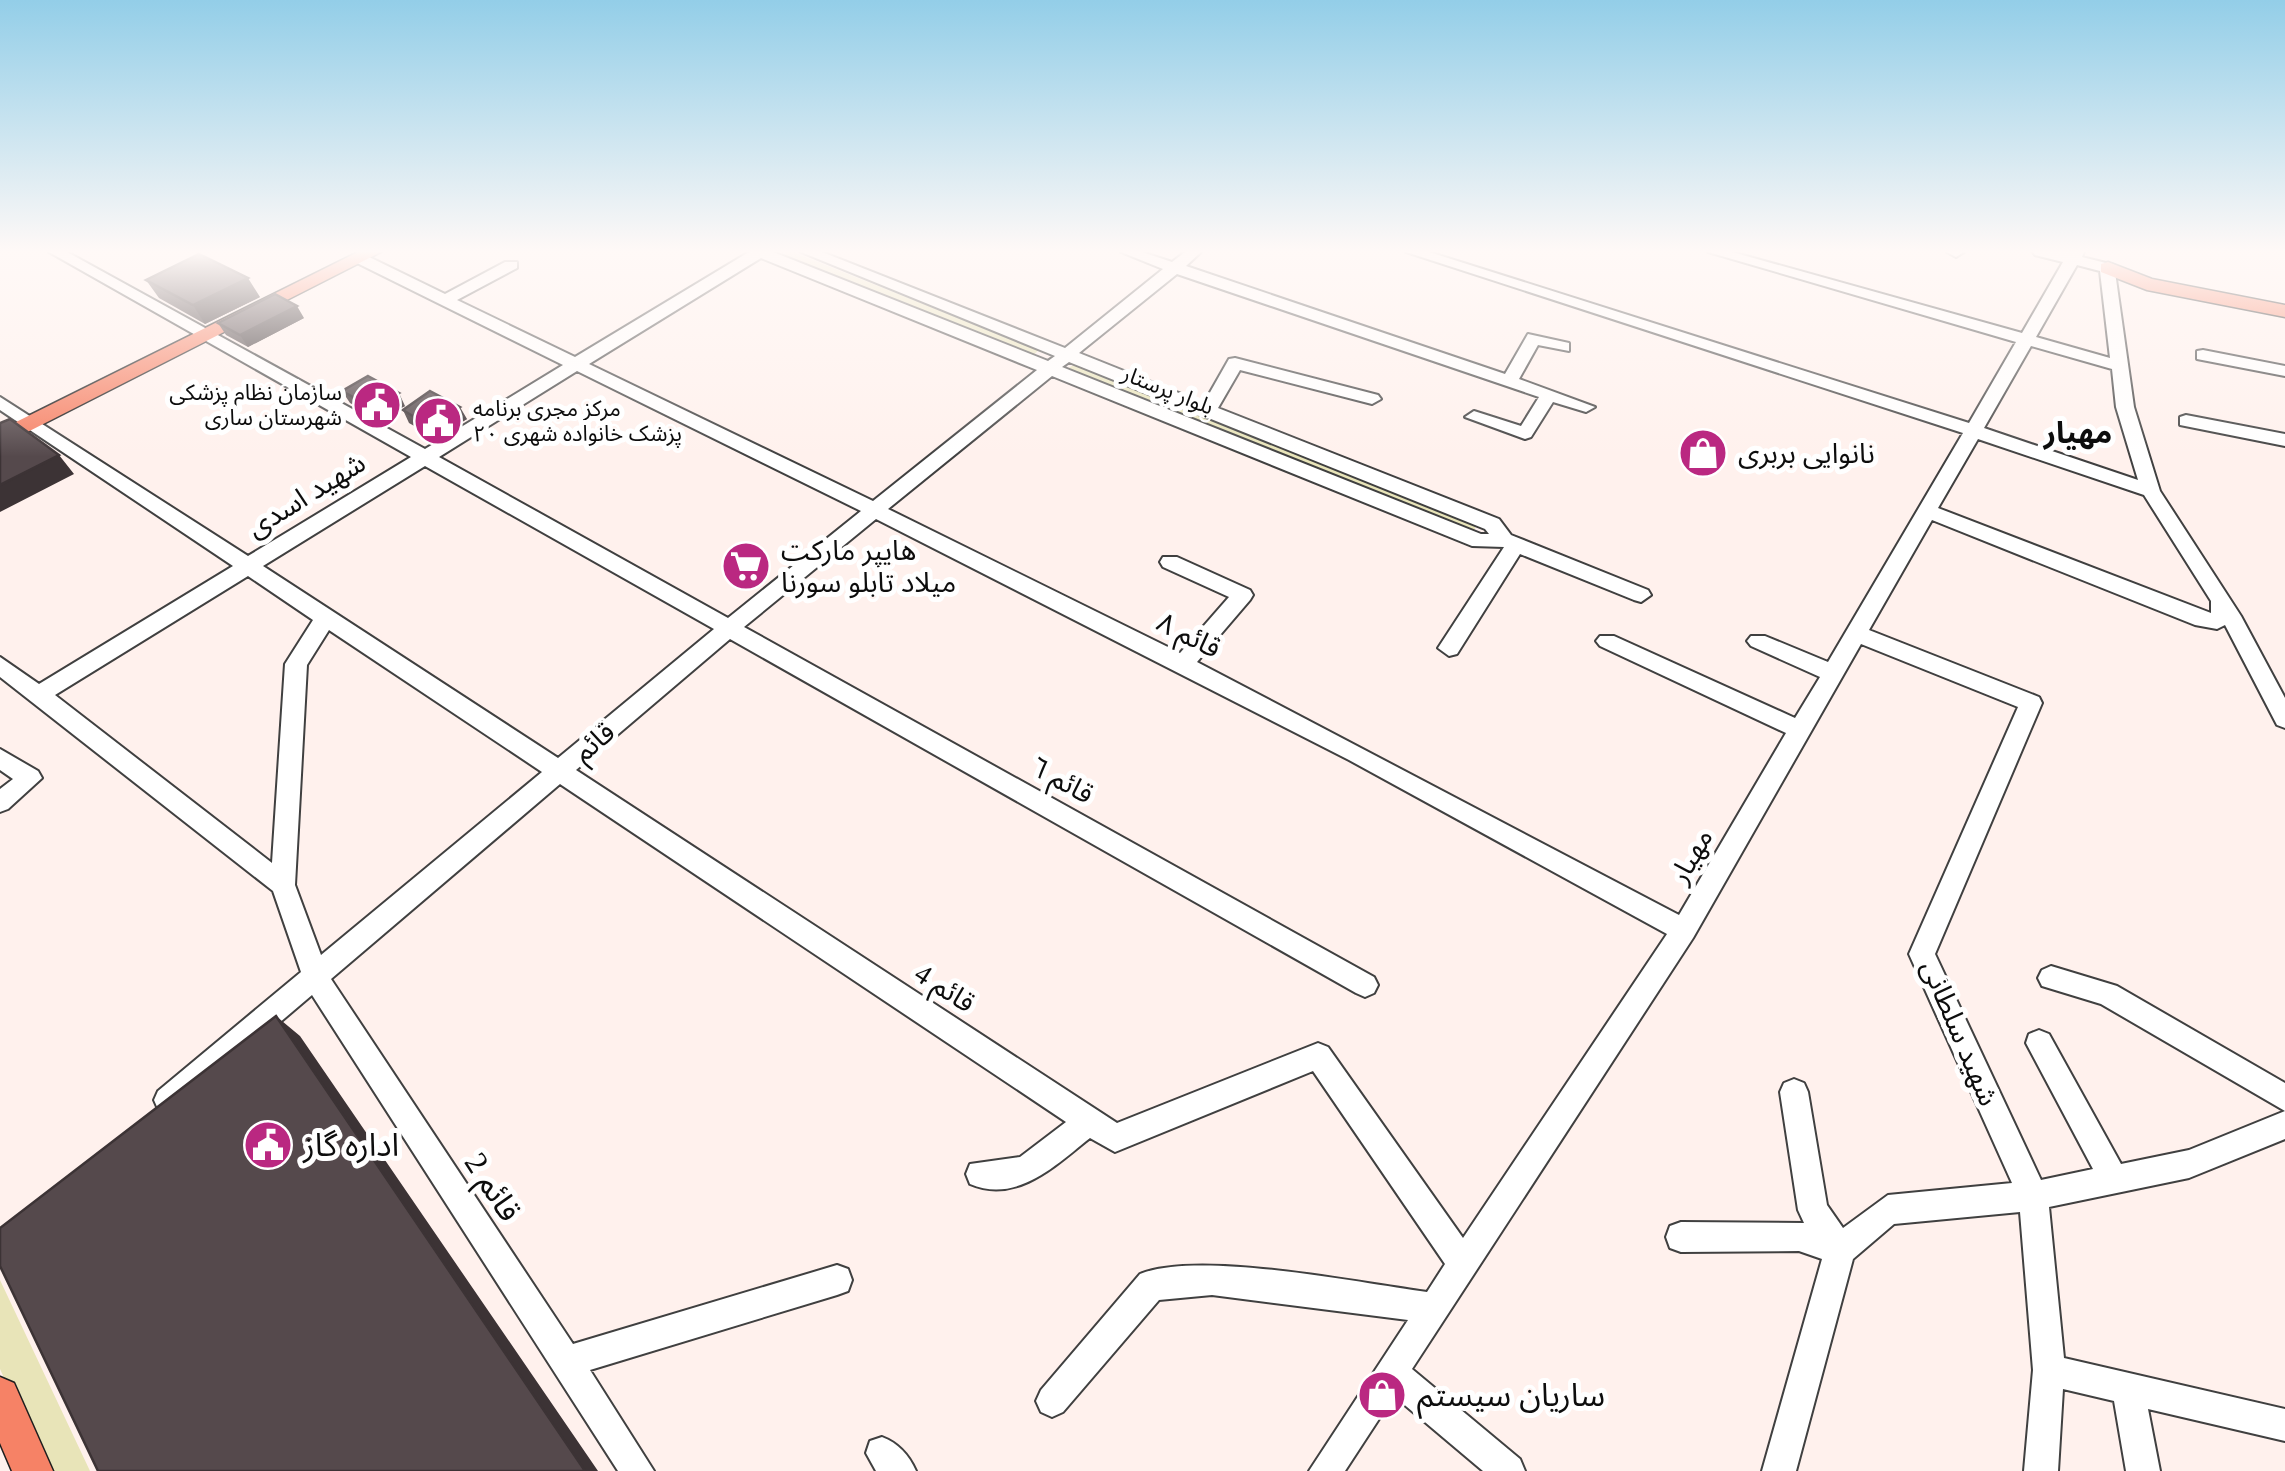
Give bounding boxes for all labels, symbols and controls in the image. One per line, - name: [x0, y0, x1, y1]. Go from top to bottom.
- street label: بلوار پرستار: [1117, 360, 1217, 422]
- public building icon: سازمان نظام پزشکی شهرستان ساری: [351, 379, 403, 431]
- place label: سازمان نظام پزشکی شهرستان ساری: [169, 380, 342, 431]
- public building icon: مرکز مجری برنامه پزشک خانواده شهری ٢٠: [412, 395, 464, 447]
- place label: مرکز مجری برنامه پزشک خانواده شهری ٢٠: [473, 396, 682, 448]
- district label: مهیار: [2042, 416, 2112, 450]
- shop icon: نانوایی بربری: [1677, 427, 1729, 479]
- place label: نانوایی بربری: [1738, 438, 1875, 470]
- street label: شهید اسدی: [241, 447, 371, 543]
- place label: هایپر مارکت میلاد تابلو سورنا: [781, 535, 956, 599]
- supermarket icon: هایپر مارکت میلاد تابلو سورنا: [720, 540, 772, 592]
- street label: قائم ٨: [1149, 606, 1226, 669]
- street label: قائم: [567, 716, 625, 773]
- street label: قائم ٦: [1022, 750, 1099, 815]
- street label: مهیار: [1663, 823, 1720, 890]
- street label: شهید سلطانی: [1915, 956, 2005, 1111]
- street label: قائم 4: [906, 957, 981, 1024]
- public building icon: اداره گاز: [242, 1119, 294, 1171]
- place label: اداره گاز: [302, 1127, 399, 1164]
- street label: قائم 2: [453, 1146, 528, 1231]
- shop icon: ساریان سیستم: [1356, 1369, 1408, 1421]
- place label: ساریان سیستم: [1417, 1377, 1605, 1419]

